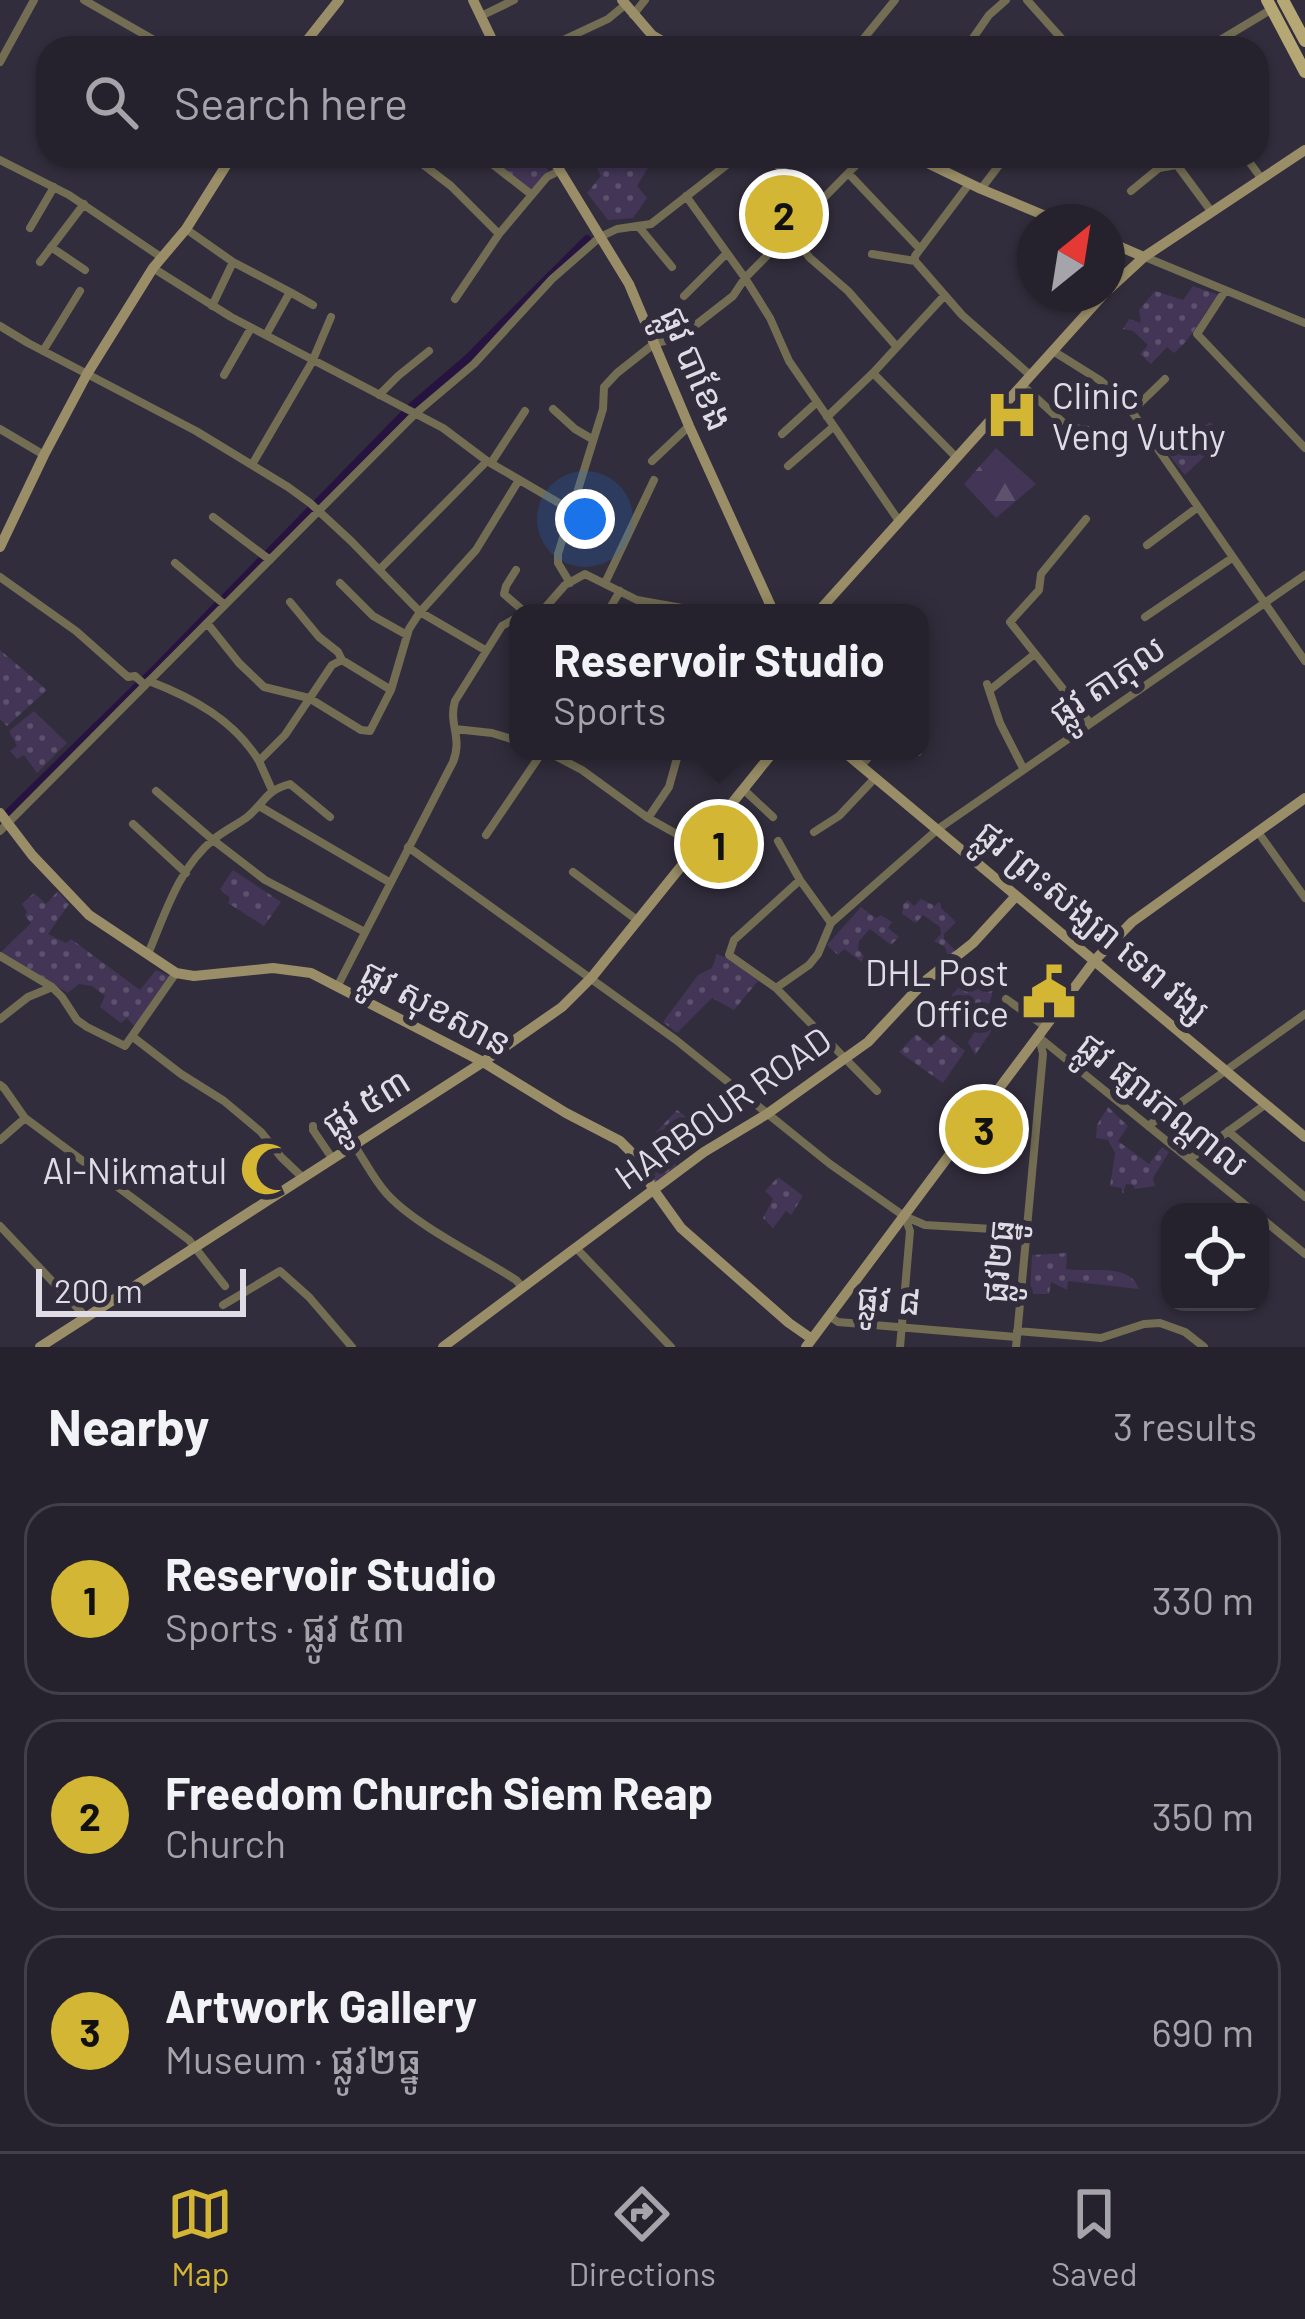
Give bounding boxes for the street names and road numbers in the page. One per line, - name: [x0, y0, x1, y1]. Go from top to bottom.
- street label: ផ្លូវ បាខែង: [641, 299, 743, 442]
- street label: ផ្លូវ តាភុល: [1040, 624, 1180, 744]
- street label: ផ្លូវ ព្រះសង្ឃរា ទេព វង្ស: [960, 810, 1220, 1040]
- street label: ផ្លូវ សុខសាន: [348, 948, 520, 1075]
- street label: HARBOUR ROAD: [606, 1017, 838, 1197]
- street label: ផ្លូវ ផ្សារកណ្តាល: [1062, 1021, 1258, 1195]
- street label: ផ្លូវ ៥៣: [313, 1057, 424, 1155]
- street label: ផ្លូវ២ធ្នូ: [971, 1217, 1034, 1306]
- street label: ផ្លូវ ៨: [854, 1274, 923, 1335]

